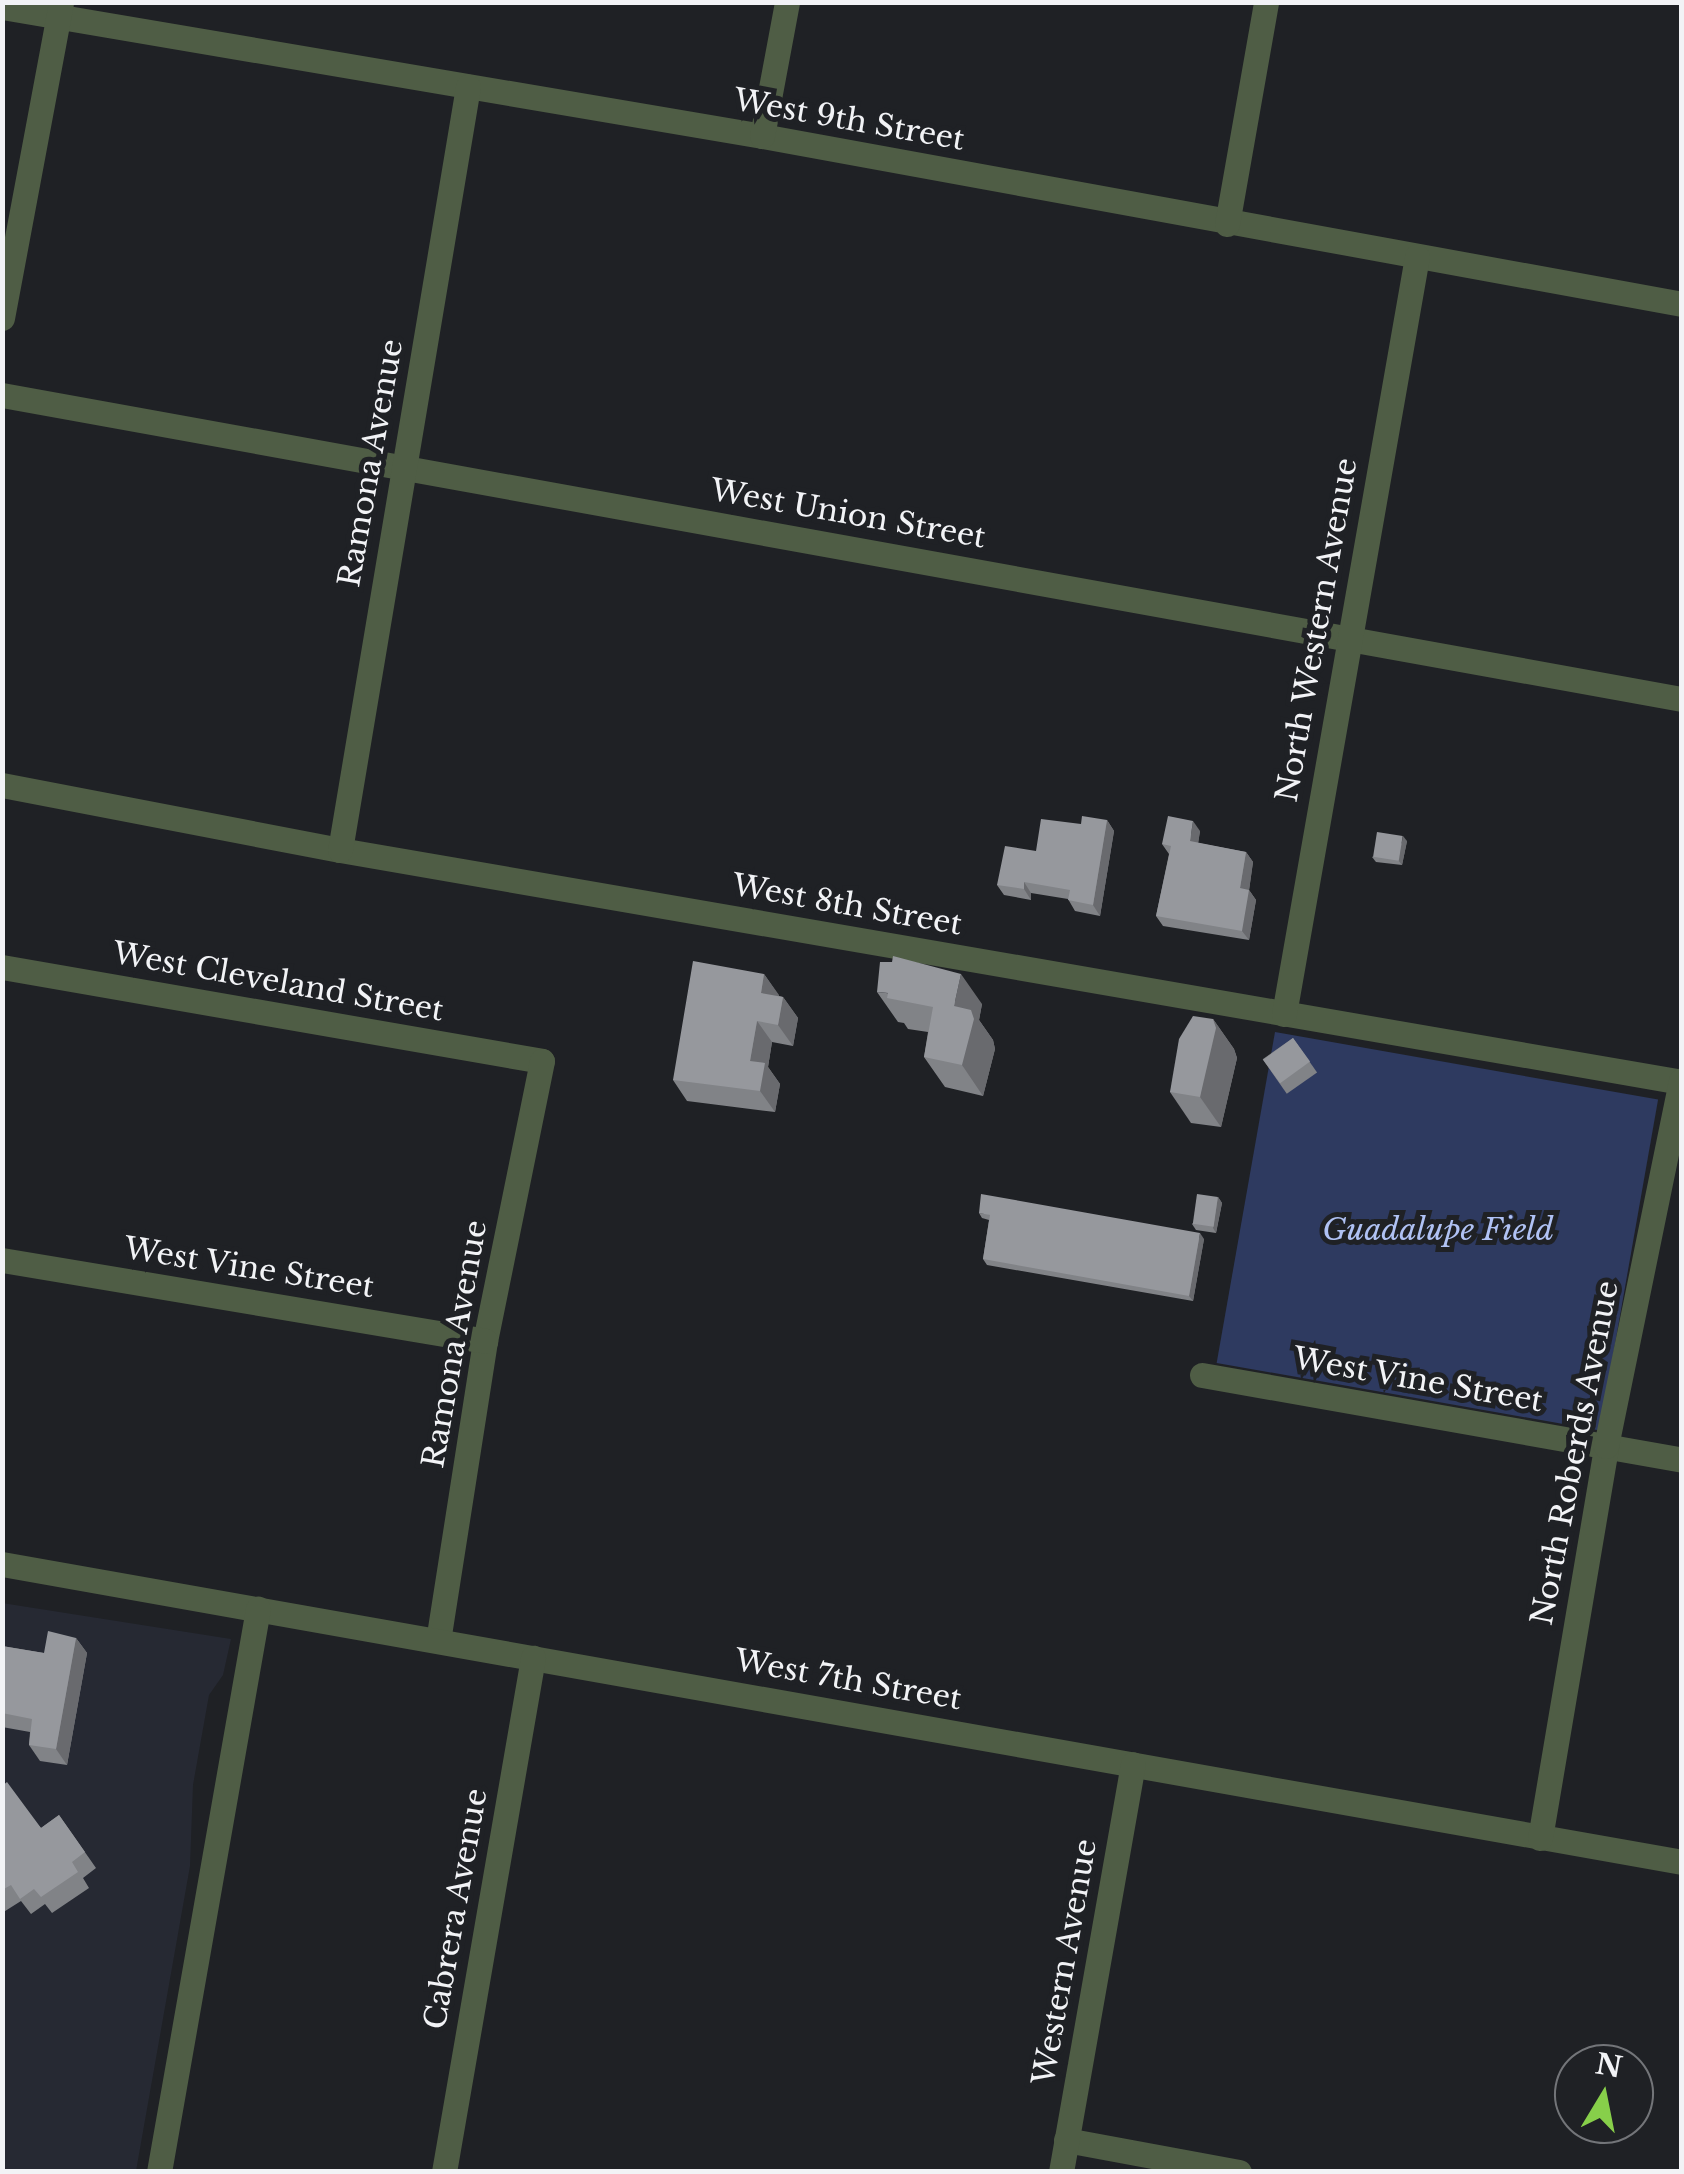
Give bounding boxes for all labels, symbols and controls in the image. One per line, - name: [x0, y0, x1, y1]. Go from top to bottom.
- street label: West 9th Street: [731, 82, 967, 158]
- street label: Ramona Avenue: [331, 336, 411, 590]
- street label: North Western Avenue: [1269, 454, 1365, 806]
- street label: West Union Street: [708, 472, 988, 556]
- street label: West 8th Street: [729, 867, 965, 943]
- street label: West Cleveland Street: [110, 935, 446, 1029]
- park label: Guadalupe Field: [1322, 1212, 1554, 1248]
- street label: Ramona Avenue: [415, 1217, 495, 1471]
- street label: West Vine Street: [121, 1230, 377, 1306]
- street label: North Roberds Avenue: [1524, 1277, 1626, 1629]
- street label: West Vine Street: [1290, 1340, 1546, 1420]
- street label: West 7th Street: [732, 1642, 964, 1718]
- street label: Cabrera Avenue: [417, 1785, 495, 2033]
- street label: Western Avenue: [1026, 1836, 1104, 2088]
- north arrow: [1554, 2044, 1654, 2144]
- text: N: [1593, 2046, 1625, 2085]

